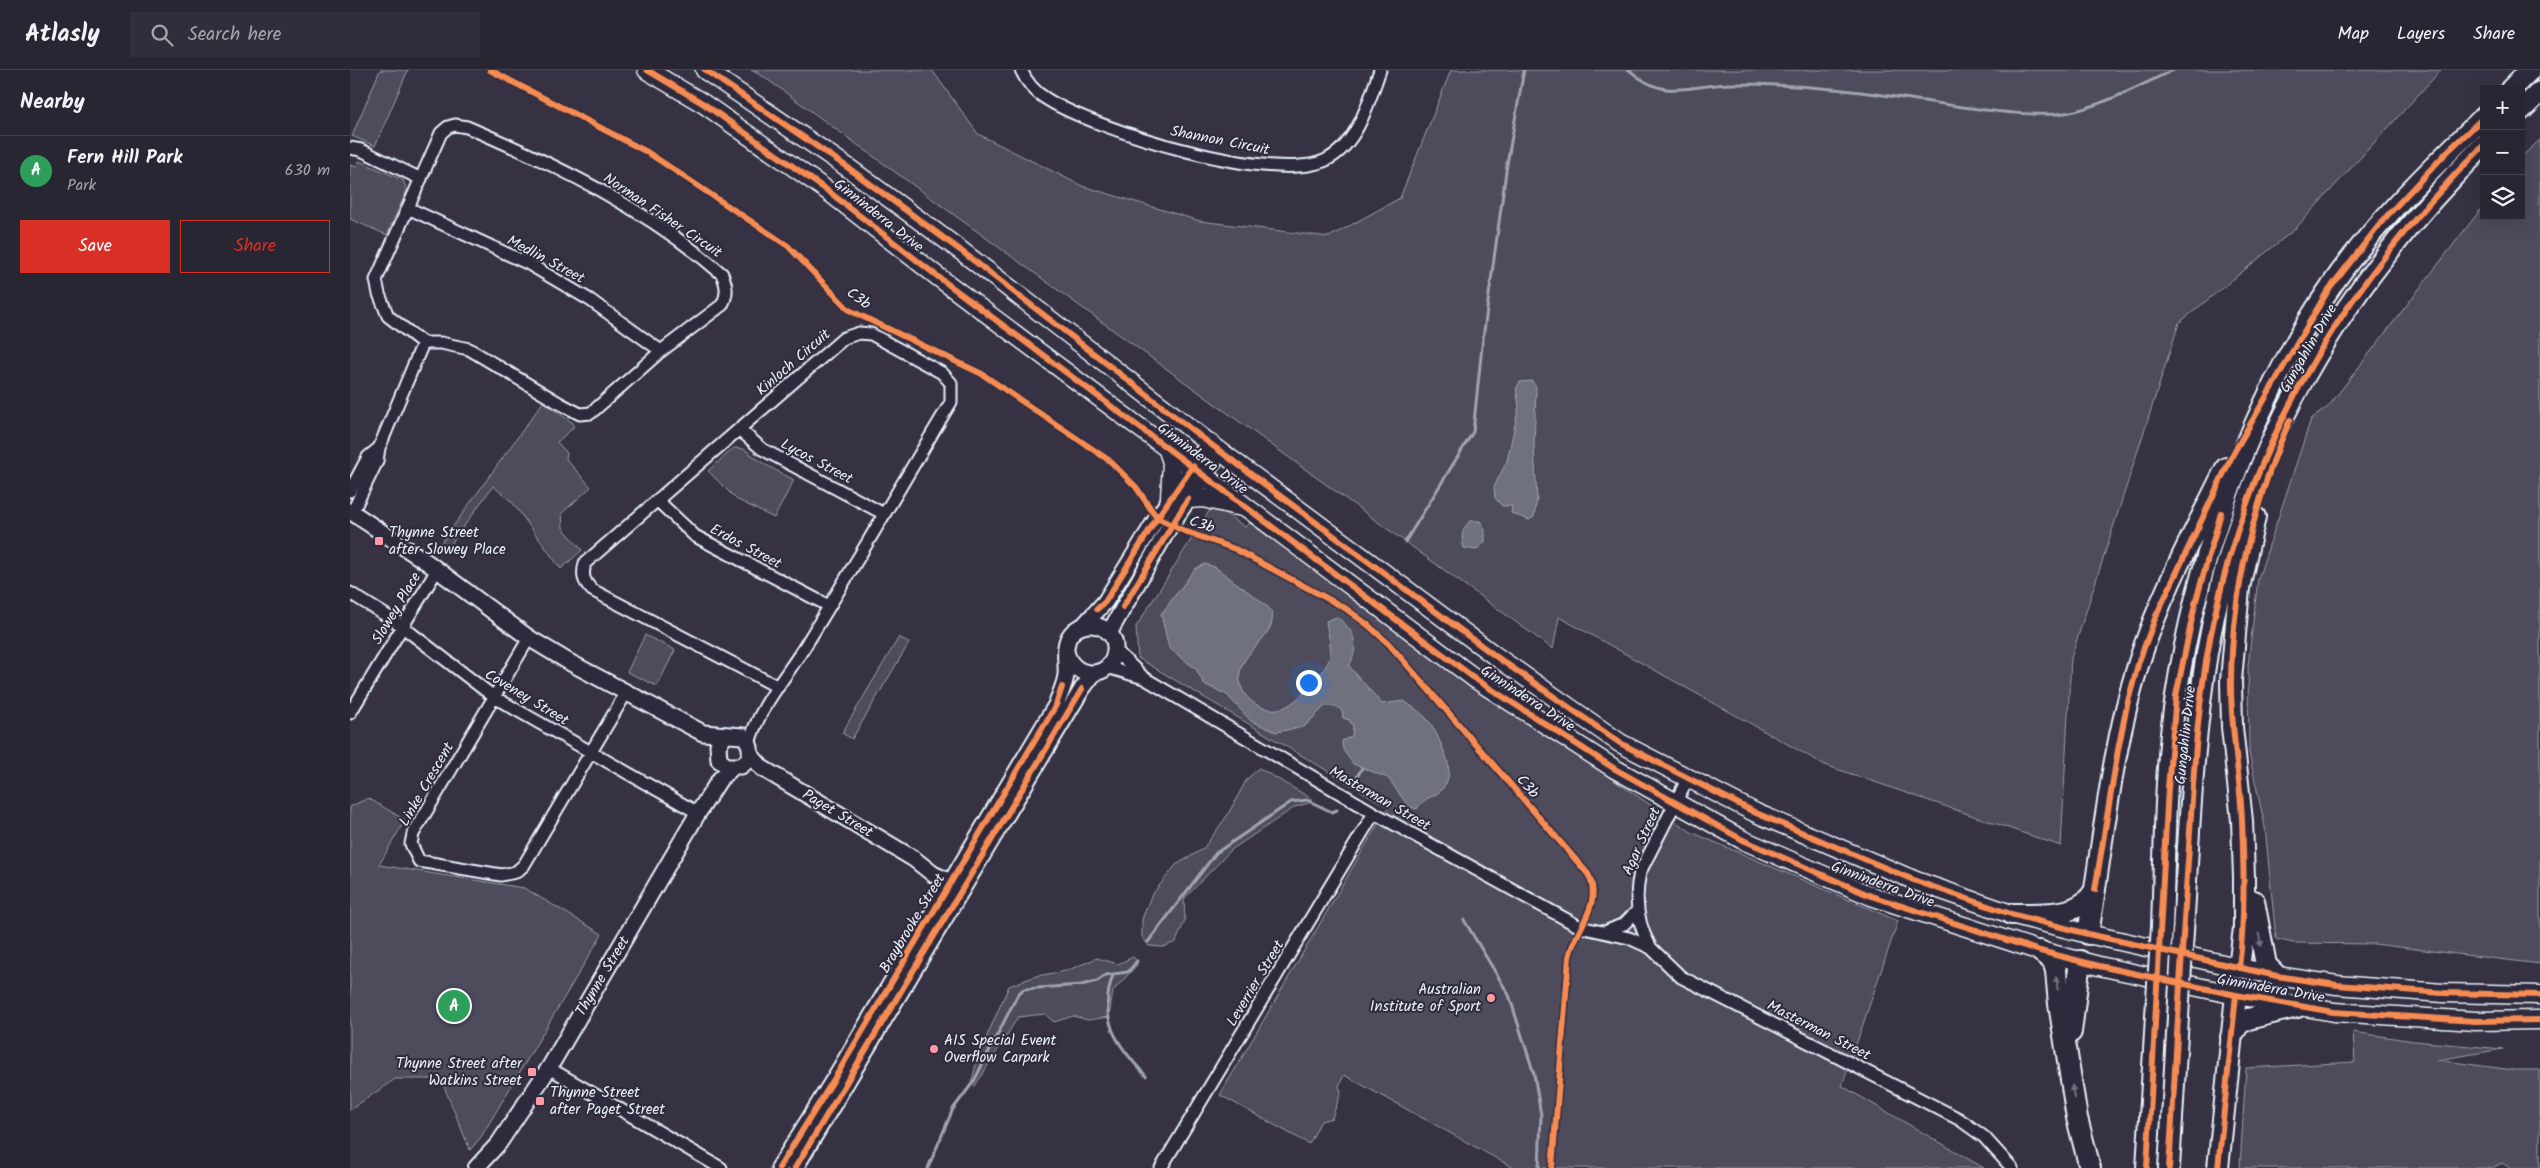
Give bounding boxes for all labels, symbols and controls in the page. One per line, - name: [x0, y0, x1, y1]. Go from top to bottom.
- search box: [130, 12, 480, 57]
- text: Atlasly: [25, 15, 100, 54]
- text: Search here: [188, 20, 281, 50]
- text: Map: [2338, 20, 2369, 49]
- text: Layers: [2397, 20, 2445, 49]
- text: Share: [2473, 20, 2515, 49]
- icon: search: [148, 21, 176, 49]
- map controls: [2480, 85, 2525, 220]
- button: +: [2480, 85, 2525, 130]
- text: Nearby: [20, 86, 85, 119]
- street label: Shannon Circuit: [1168, 120, 1272, 162]
- button: −: [2480, 130, 2525, 175]
- text: Fern Hill Park: [67, 143, 182, 173]
- text: A: [31, 158, 41, 183]
- text: 630 m: [285, 158, 330, 183]
- street label: Norman Fisher Circuit: [598, 167, 727, 265]
- text: Park: [67, 173, 96, 198]
- street label: Ginninderra Drive: [828, 173, 929, 259]
- button: layers: [2480, 175, 2525, 220]
- button: Save: [20, 220, 170, 273]
- button: Share: [180, 220, 330, 273]
- street label: Medlin Street: [502, 229, 589, 291]
- street label: C3b: [841, 282, 876, 316]
- street label: Gungahlin Drive: [2274, 299, 2344, 397]
- street label: Kinloch Circuit: [751, 323, 837, 402]
- street label: Ginninderra Drive: [1152, 416, 1253, 501]
- street label: Lycos Street: [776, 433, 857, 491]
- street label: C3b: [1186, 509, 1218, 540]
- street label: Erdos Street: [705, 518, 786, 576]
- place label: Thynne Street after Slowey Place: [389, 521, 506, 562]
- marker: Thynne Street after Slowey Place: [373, 535, 385, 547]
- street label: Slowey Place: [366, 568, 428, 649]
- street label: Ginninderra Drive: [1475, 659, 1580, 739]
- street label: Coveney Street: [480, 663, 573, 733]
- your location: [1296, 670, 1322, 696]
- street label: Gungahlin Drive: [2169, 684, 2203, 786]
- street label: Linke Crescent: [393, 738, 461, 831]
- street label: Masterman Street: [1324, 760, 1435, 838]
- street label: C3b: [1510, 769, 1545, 804]
- street label: Paget Street: [797, 783, 878, 845]
- street label: Agar Street: [1616, 803, 1668, 879]
- street label: Ginninderra Drive: [1827, 855, 1938, 915]
- street label: Braybrooke Street: [874, 869, 952, 978]
- street label: Thynne Street: [569, 932, 636, 1021]
- one-way arrow: [2256, 933, 2264, 949]
- street label: Leverrier Street: [1221, 935, 1291, 1031]
- street label: Ginninderra Drive: [2215, 968, 2327, 1010]
- one-way arrow: [2053, 975, 2061, 991]
- place label: Australian Institute of Sport: [1370, 978, 1481, 1019]
- pin: A: [438, 987, 470, 1025]
- marker: Australian Institute of Sport: [1485, 992, 1497, 1004]
- street label: Masterman Street: [1762, 994, 1875, 1068]
- place label: AIS Special Event Overflow Carpark: [944, 1029, 1056, 1070]
- marker: AIS Special Event Overflow Carpark: [928, 1043, 940, 1055]
- place label: Thynne Street after Watkins Street: [396, 1052, 523, 1093]
- marker: Thynne Street after Watkins Street: [526, 1066, 538, 1078]
- place label: Thynne Street after Paget Street: [550, 1081, 665, 1122]
- one-way arrow: [2069, 1084, 2077, 1100]
- marker: Thynne Street after Paget Street: [534, 1095, 546, 1107]

